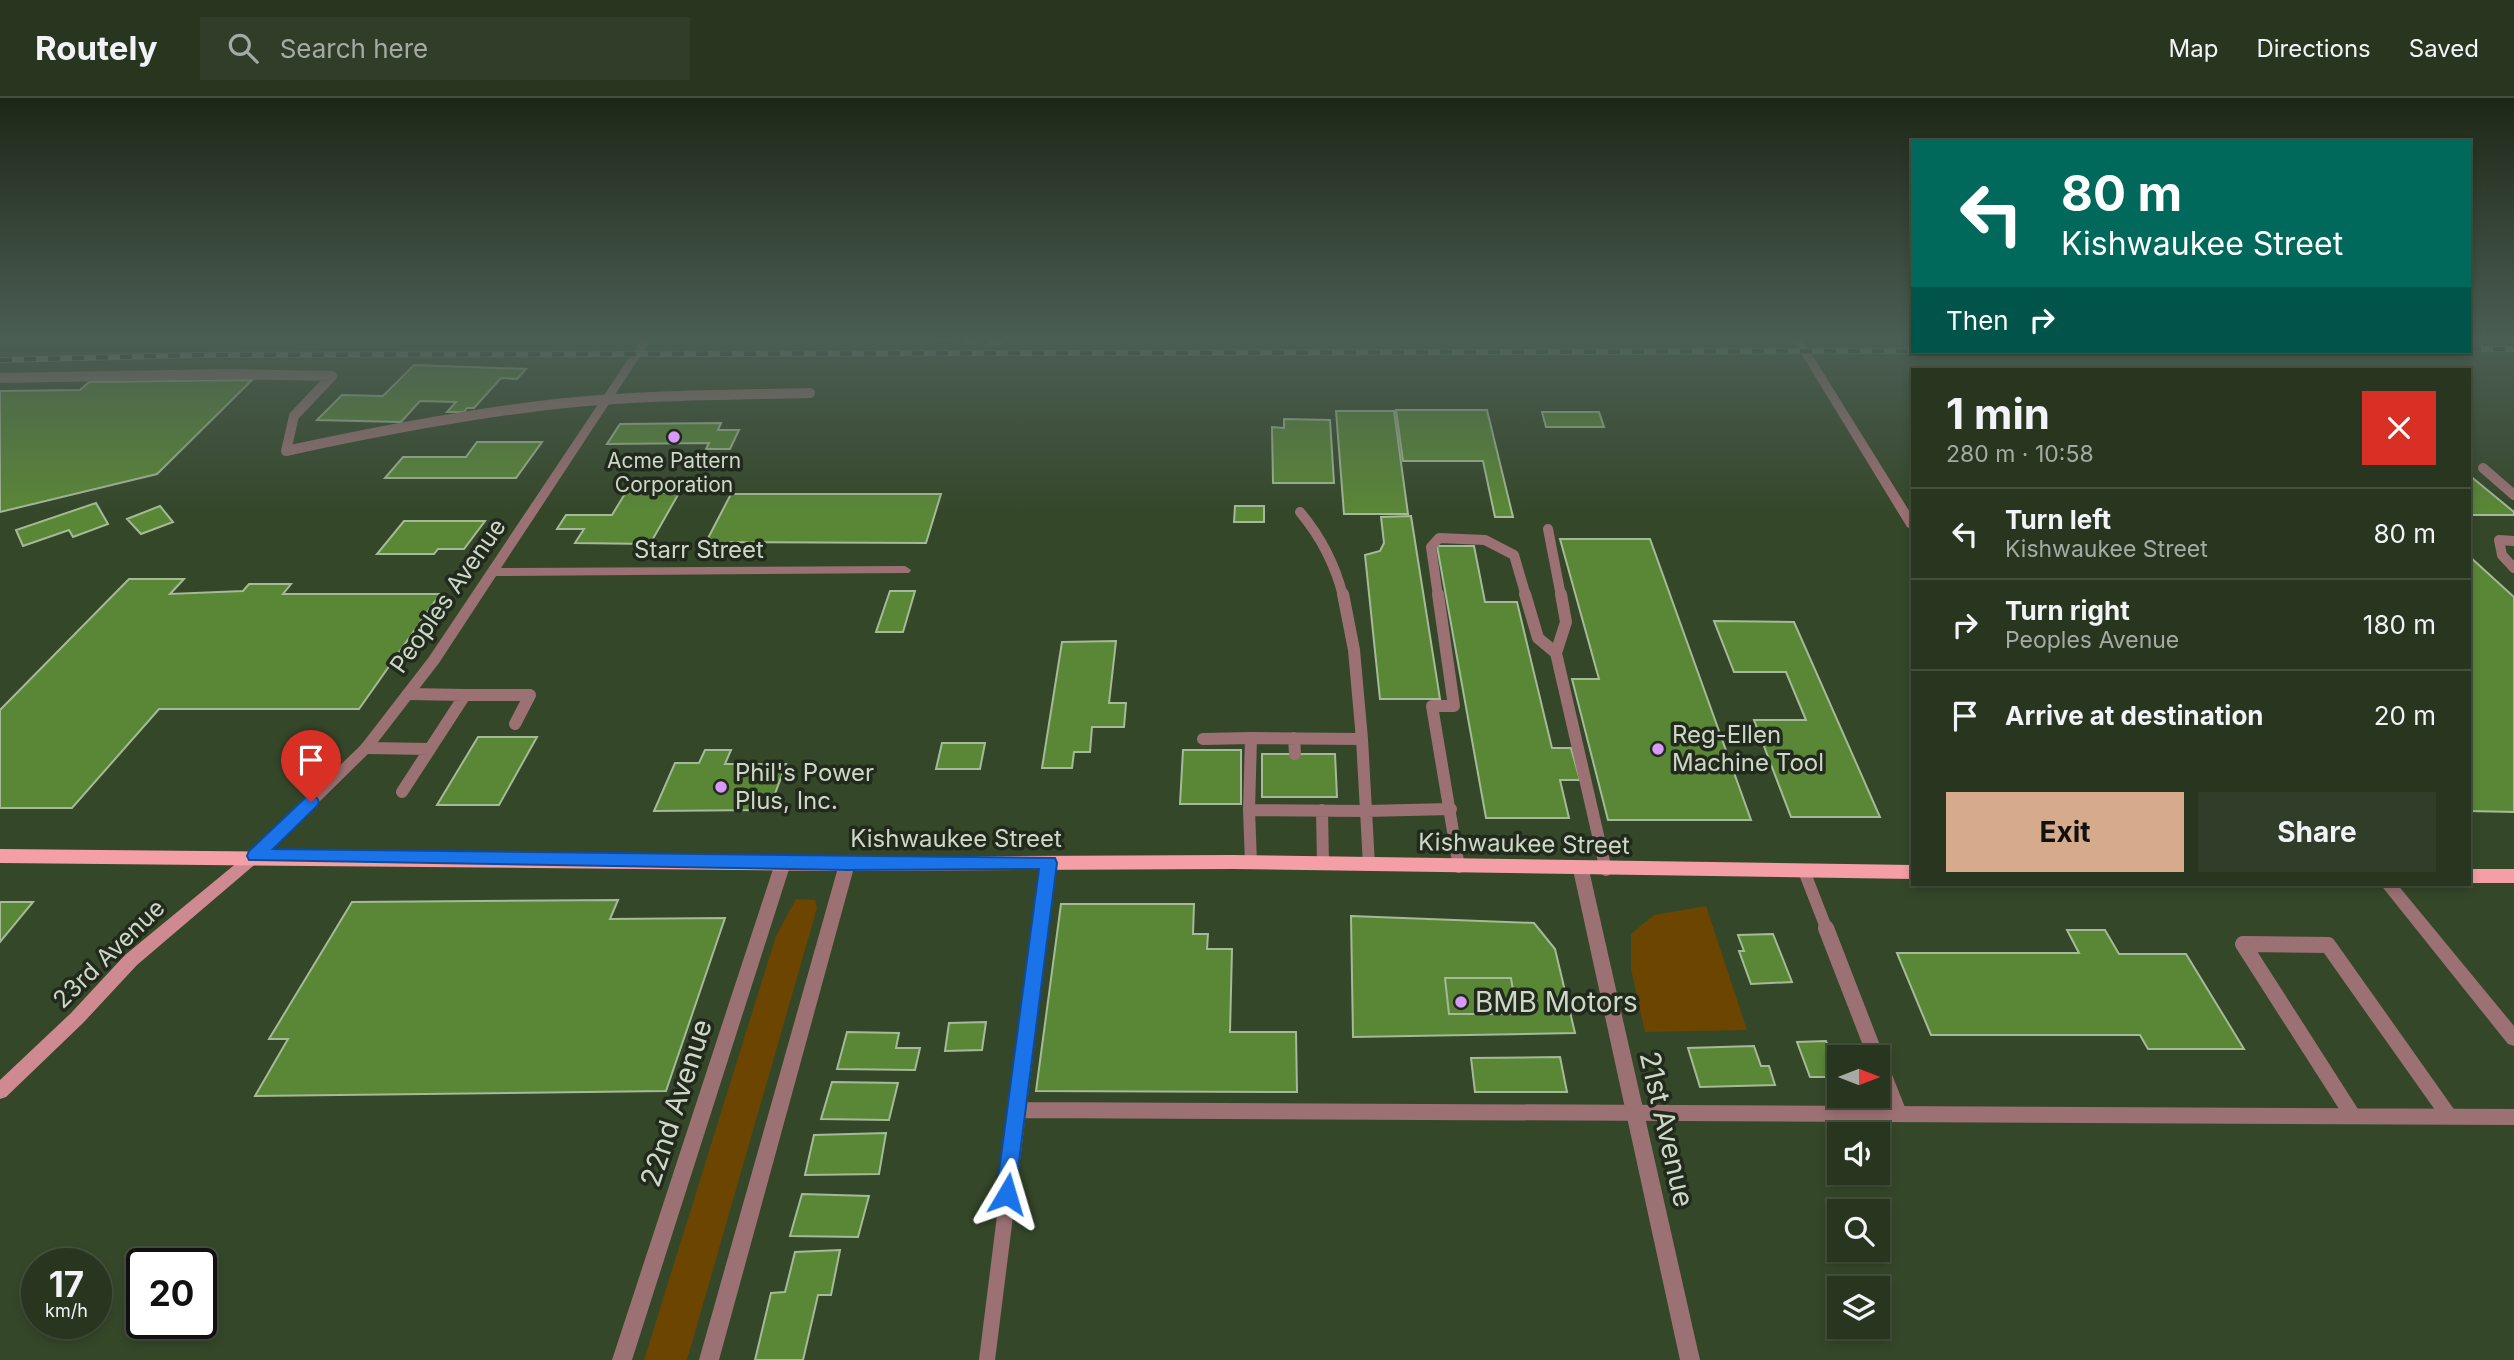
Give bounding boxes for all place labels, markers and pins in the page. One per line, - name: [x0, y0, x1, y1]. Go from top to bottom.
- marker: Acme Pattern Corporation: [666, 429, 682, 445]
- place label: Acme Pattern Corporation: [607, 448, 741, 497]
- place label: Reg-Ellen Machine Tool: [1672, 720, 1824, 777]
- pin: [281, 730, 341, 802]
- marker: Reg-Ellen Machine Tool: [1650, 741, 1666, 757]
- place label: Phil's Power Plus, Inc.: [735, 758, 874, 815]
- marker: Phil's Power Plus, Inc.: [713, 779, 729, 795]
- place label: BMB Motors: [1475, 985, 1638, 1019]
- marker: BMB Motors: [1453, 994, 1469, 1010]

